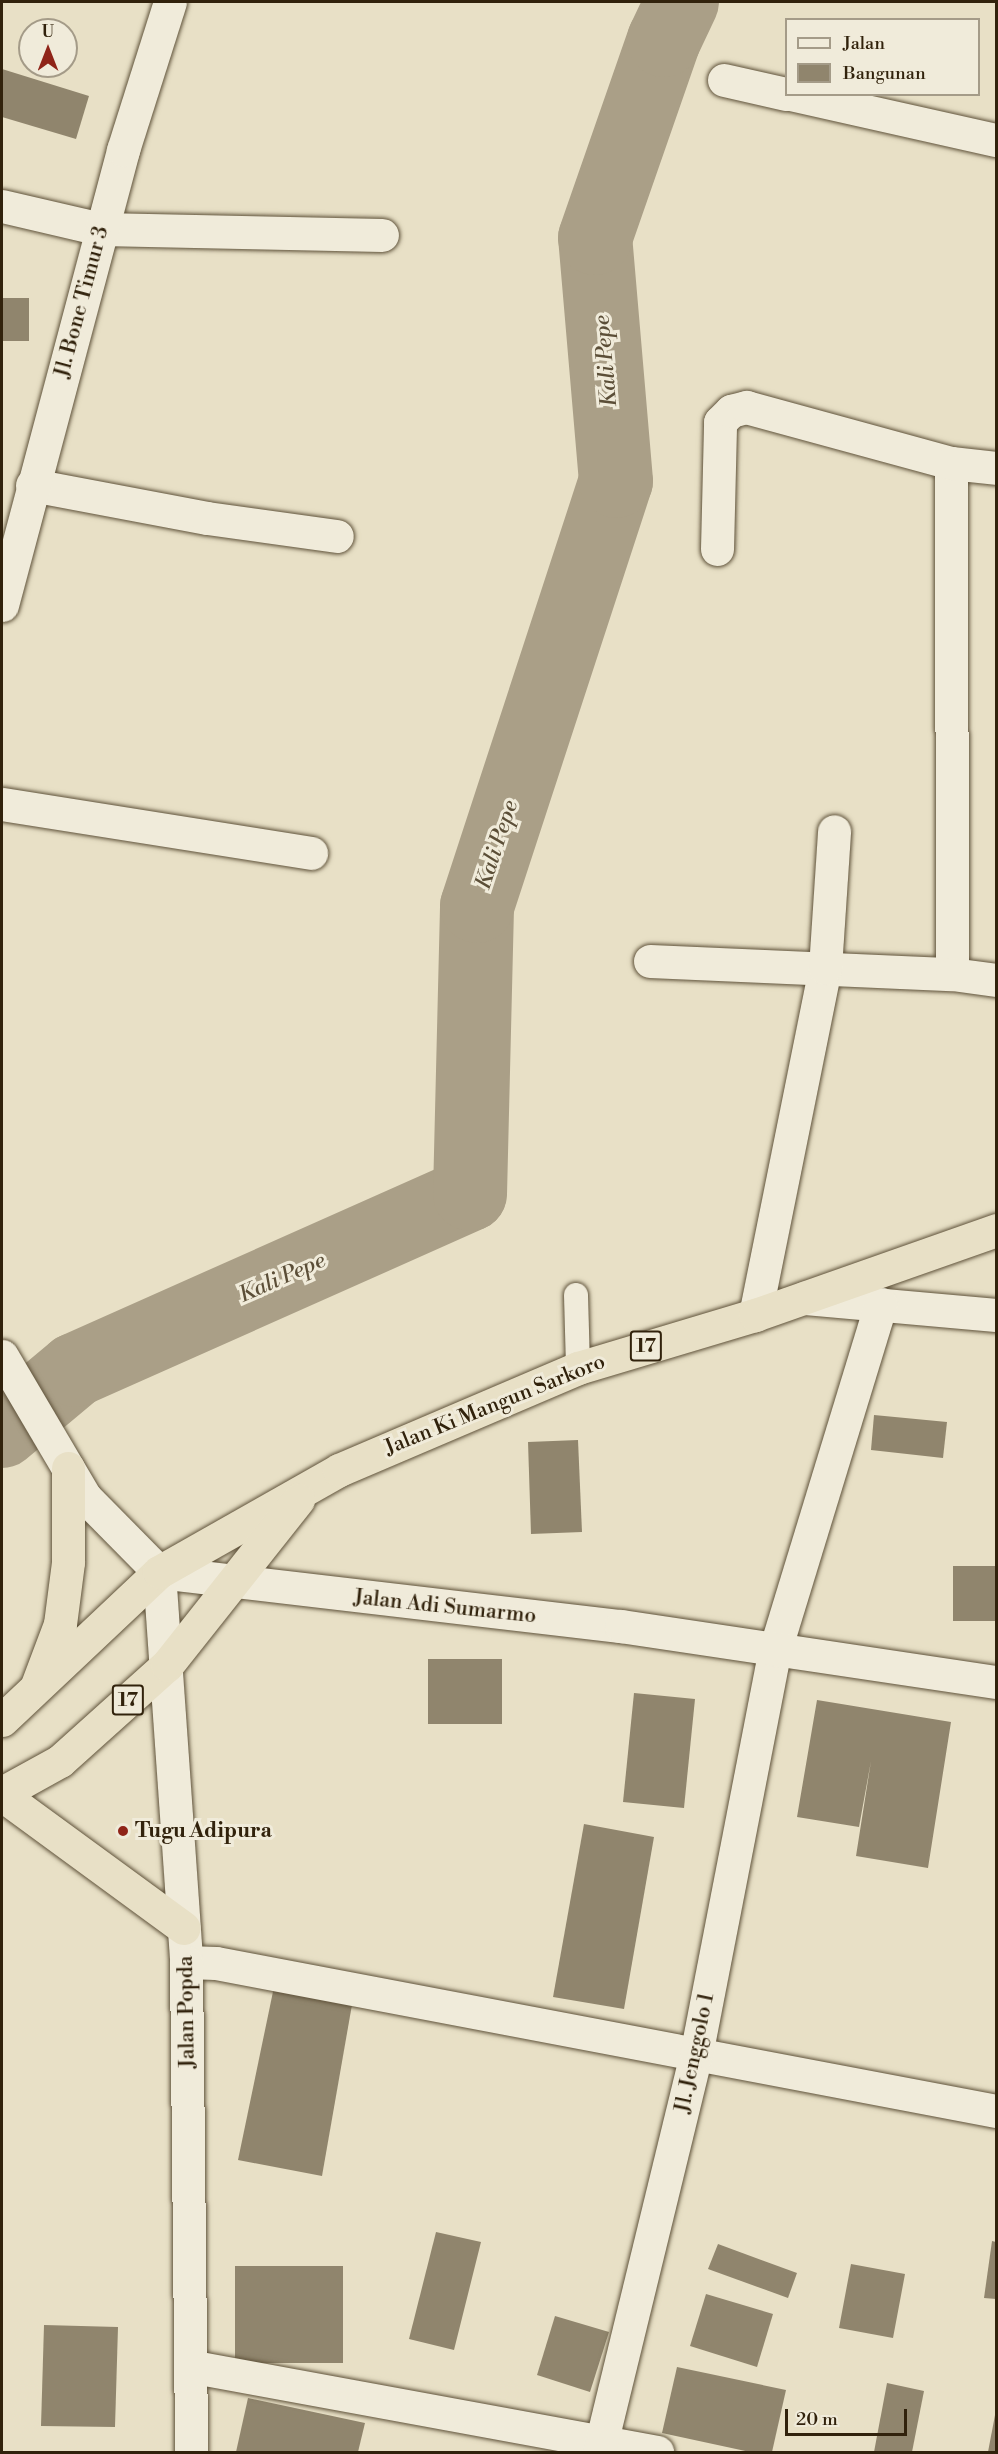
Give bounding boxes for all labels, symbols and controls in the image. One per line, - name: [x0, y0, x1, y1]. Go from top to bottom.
- north arrow: [18, 18, 78, 78]
- legend: [785, 18, 980, 96]
- text: U: [42, 22, 54, 42]
- text: Jalan: [843, 32, 885, 55]
- text: Bangunan: [843, 62, 926, 85]
- street label: Jl. Bone Timur 3: [50, 223, 114, 381]
- water label: Kali Pepe: [589, 314, 623, 408]
- water label: Kali Pepe: [470, 797, 524, 893]
- water label: Kali Pepe: [234, 1247, 330, 1309]
- road number: 17: [630, 1329, 662, 1363]
- street label: Jalan Ki Mangun Sarkoro: [381, 1349, 609, 1461]
- street label: Jalan Adi Sumarmo: [353, 1585, 537, 1629]
- road number: 17: [112, 1683, 144, 1717]
- place label: Tugu Adipura: [135, 1818, 272, 1844]
- marker: Tugu Adipura: [116, 1824, 130, 1838]
- street label: Jalan Popda: [173, 1955, 201, 2069]
- street label: Jl. Jenggolo 1: [670, 1991, 720, 2115]
- scale bar: [788, 2397, 910, 2435]
- text: 20 m: [796, 2408, 838, 2431]

